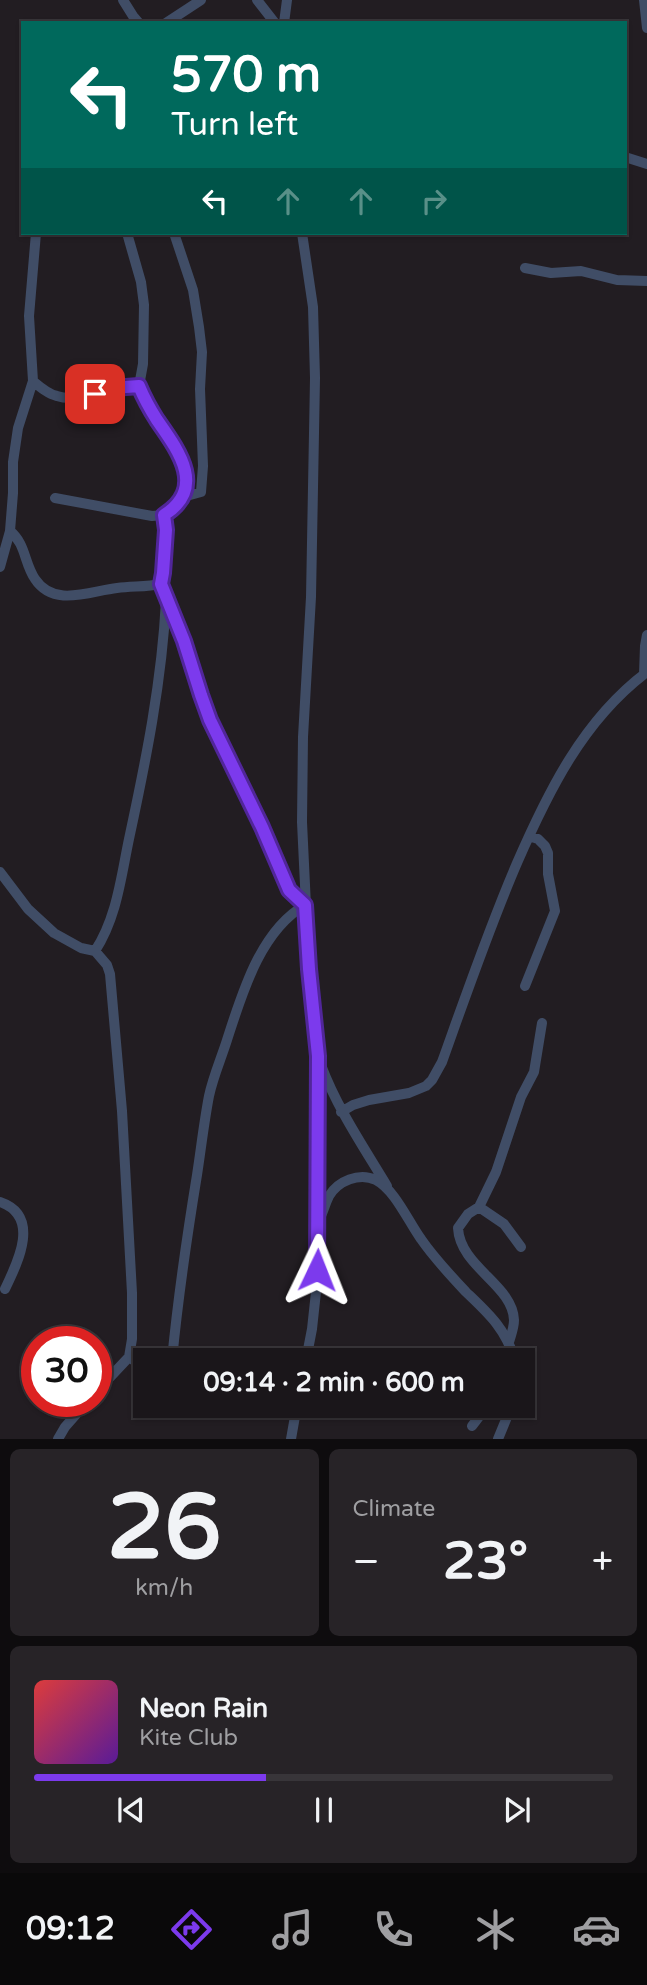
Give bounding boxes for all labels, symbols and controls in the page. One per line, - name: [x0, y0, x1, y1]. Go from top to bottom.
- text: 570 m: [171, 46, 321, 105]
- icon: left: [56, 49, 147, 140]
- text: Turn left: [171, 106, 298, 144]
- icon: left: [196, 182, 234, 220]
- icon: ahead: [269, 182, 307, 220]
- icon: ahead: [342, 182, 380, 220]
- icon: right: [415, 182, 453, 220]
- pin: [65, 364, 125, 424]
- icon: arrive: [76, 375, 114, 413]
- position arrow: [280, 1233, 354, 1307]
- speed limit sign: 30: [21, 1326, 112, 1417]
- text: 09:14 · 2 min · 600 m: [203, 1367, 465, 1398]
- text: 26: [107, 1473, 221, 1583]
- text: Climate: [353, 1495, 435, 1523]
- text: 23°: [443, 1530, 528, 1593]
- text: −: [353, 1539, 380, 1585]
- text: +: [592, 1539, 613, 1585]
- text: km/h: [135, 1574, 193, 1602]
- text: Neon Rain: [139, 1693, 268, 1724]
- text: Kite Club: [139, 1724, 238, 1752]
- icon: previous: [112, 1791, 150, 1829]
- icon: pause: [305, 1791, 343, 1829]
- icon: next: [498, 1791, 536, 1829]
- icon: directions: [167, 1905, 216, 1954]
- icon: music: [268, 1905, 317, 1954]
- icon: phone: [369, 1905, 418, 1954]
- icon: climate: [471, 1905, 520, 1954]
- icon: car: [572, 1905, 621, 1954]
- text: 09:12: [26, 1910, 115, 1948]

